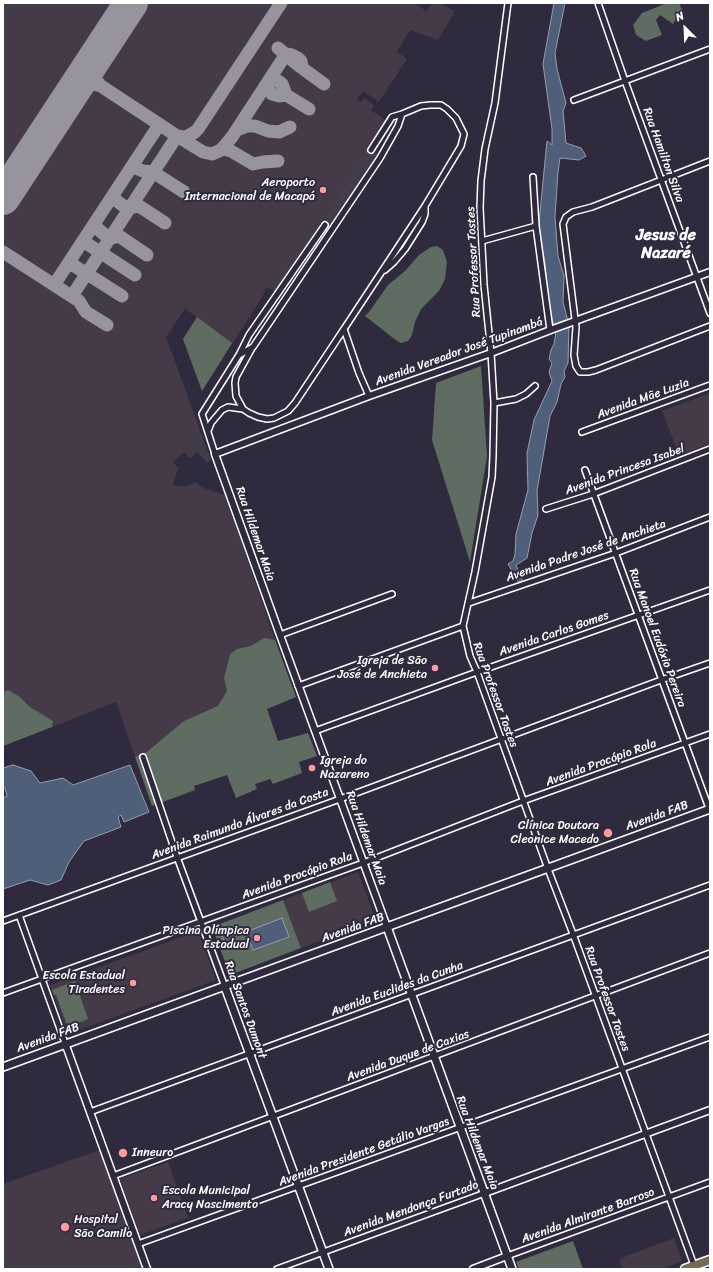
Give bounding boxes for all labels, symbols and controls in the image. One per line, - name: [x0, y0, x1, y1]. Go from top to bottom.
- text: N: [673, 6, 687, 27]
- north arrow: [665, 8, 705, 48]
- street label: Rua Hamilton Silva: [639, 106, 687, 204]
- place label: Aeroporto Internacional de Macapá: [185, 176, 315, 204]
- marker: Aeroporto Internacional de Macapá: [318, 185, 328, 195]
- street label: Rua Professor Tostes: [464, 206, 484, 318]
- district label: Jesus de Nazaré: [636, 226, 696, 264]
- street label: Avenida Vereador José Tupinambá: [373, 315, 545, 389]
- street label: Avenida Mãe Luzia: [595, 376, 691, 422]
- street label: Avenida Princesa Isabel: [563, 442, 687, 498]
- street label: Rua Hildemar Maia: [232, 485, 278, 583]
- street label: Avenida Padre José de Anchieta: [504, 517, 668, 585]
- street label: Rua Manoel Eudóxio Pereira: [625, 567, 689, 709]
- street label: Avenida Carlos Gomes: [497, 608, 611, 660]
- street label: Rua Professor Tostes: [469, 641, 521, 749]
- place label: Igreja de São José de Anchieta: [337, 654, 427, 682]
- marker: Igreja de São José de Anchieta: [430, 663, 440, 673]
- street label: Avenida Procópio Rola: [544, 736, 658, 790]
- place label: Igreja do Nazareno: [320, 754, 369, 782]
- marker: Igreja do Nazareno: [307, 763, 317, 773]
- street label: Avenida Raimundo Álvares da Costa: [149, 785, 331, 863]
- street label: Rua Hildemar Maia: [342, 789, 390, 887]
- street label: Avenida FAB: [624, 798, 690, 834]
- place label: Clínica Doutora Cleonice Macedo: [511, 819, 599, 847]
- marker: Clínica Doutora Cleonice Macedo: [602, 827, 614, 839]
- street label: Avenida Procópio Rola: [240, 849, 354, 903]
- street label: Avenida FAB: [320, 910, 386, 946]
- place label: Piscina Olímpica Estadual: [163, 924, 249, 952]
- marker: Piscina Olímpica Estadual: [252, 933, 262, 943]
- street label: Rua Professor Tostes: [581, 945, 633, 1053]
- street label: Avenida Euclides da Cunha: [329, 958, 465, 1020]
- street label: Rua Santos Dumont: [221, 959, 269, 1061]
- place label: Escola Estadual Tiradentes: [43, 969, 125, 997]
- marker: Escola Estadual Tiradentes: [128, 978, 138, 988]
- street label: Avenida FAB: [15, 1020, 81, 1056]
- street label: Avenida Duque de Caxias: [345, 1027, 471, 1085]
- street label: Rua Hildemar Maia: [453, 1094, 501, 1192]
- street label: Avenida Presidente Getúlio Vargas: [277, 1114, 451, 1190]
- place label: Inneuro: [132, 1146, 173, 1160]
- marker: Inneuro: [117, 1147, 129, 1159]
- street label: Avenida Mendonça Furtado: [341, 1178, 481, 1240]
- place label: Escola Municipal Aracy Nascimento: [162, 1184, 258, 1212]
- street label: Avenida Almirante Barroso: [519, 1185, 657, 1247]
- marker: Escola Municipal Aracy Nascimento: [149, 1193, 159, 1203]
- place label: Hospital São Camilo: [74, 1213, 132, 1241]
- marker: Hospital São Camilo: [59, 1221, 71, 1233]

